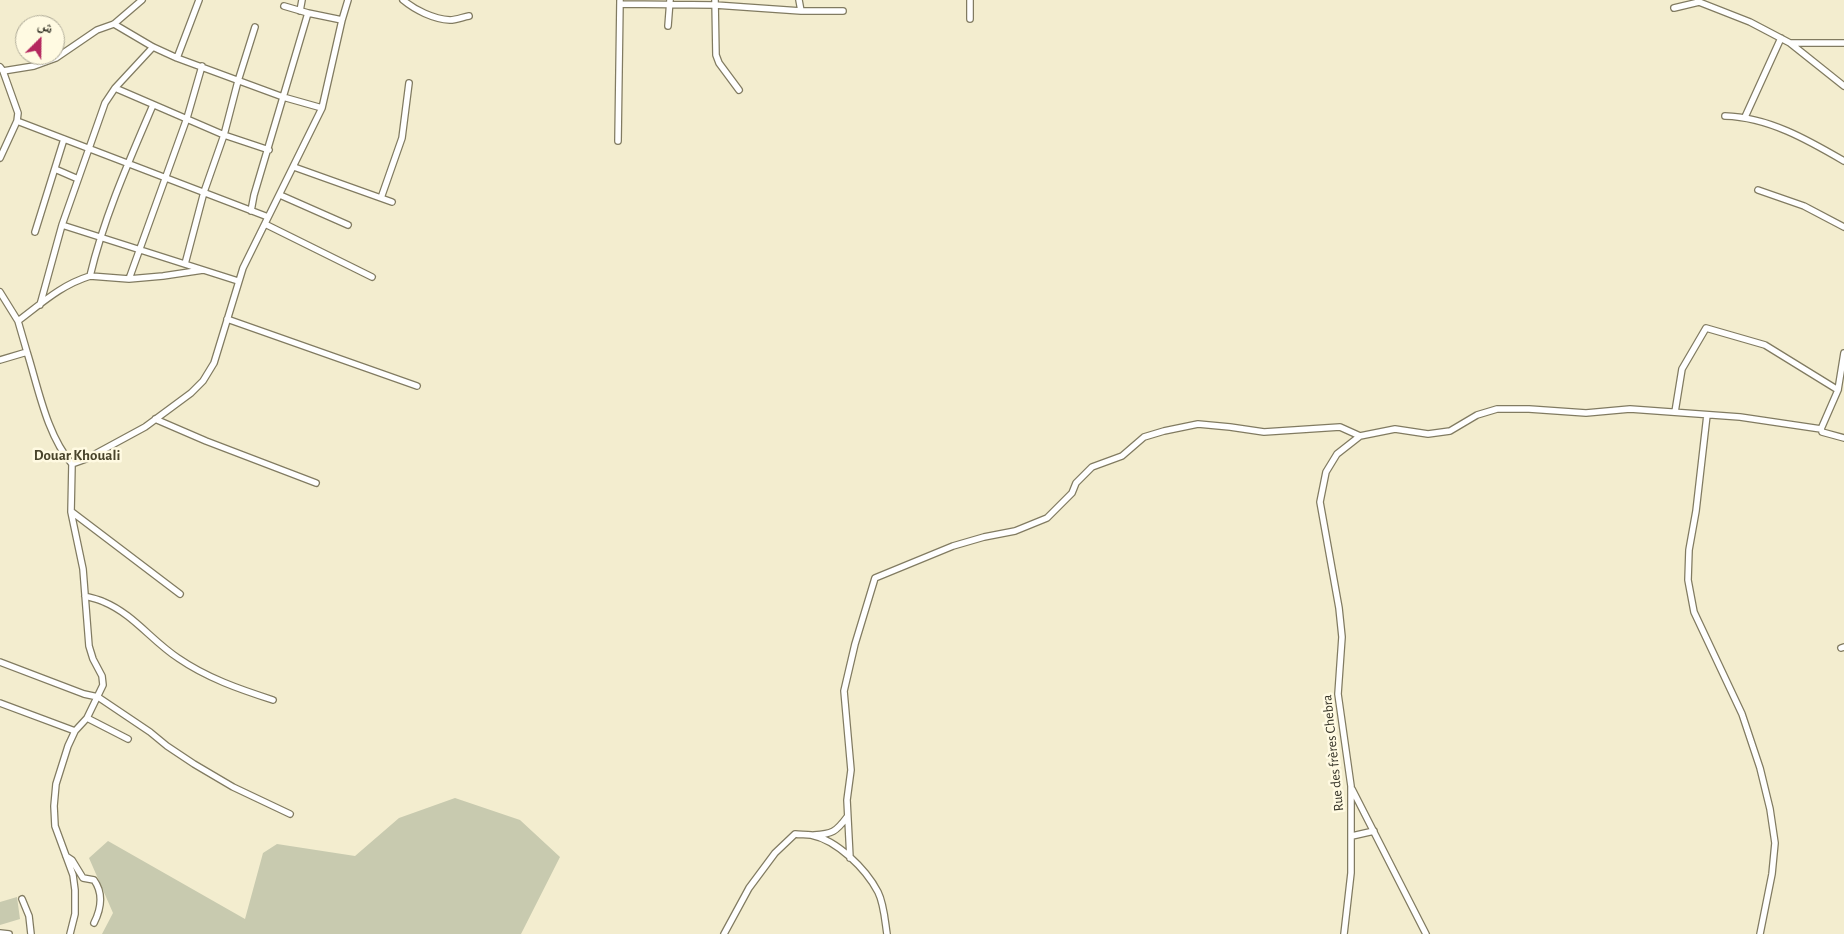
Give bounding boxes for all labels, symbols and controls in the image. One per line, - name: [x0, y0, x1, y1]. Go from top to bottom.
- north arrow: [15, 15, 65, 65]
- text: ش: [36, 18, 55, 36]
- district label: Douar Khouali: [34, 446, 120, 464]
- street label: Rue des frères Chebra: [1319, 694, 1347, 812]

